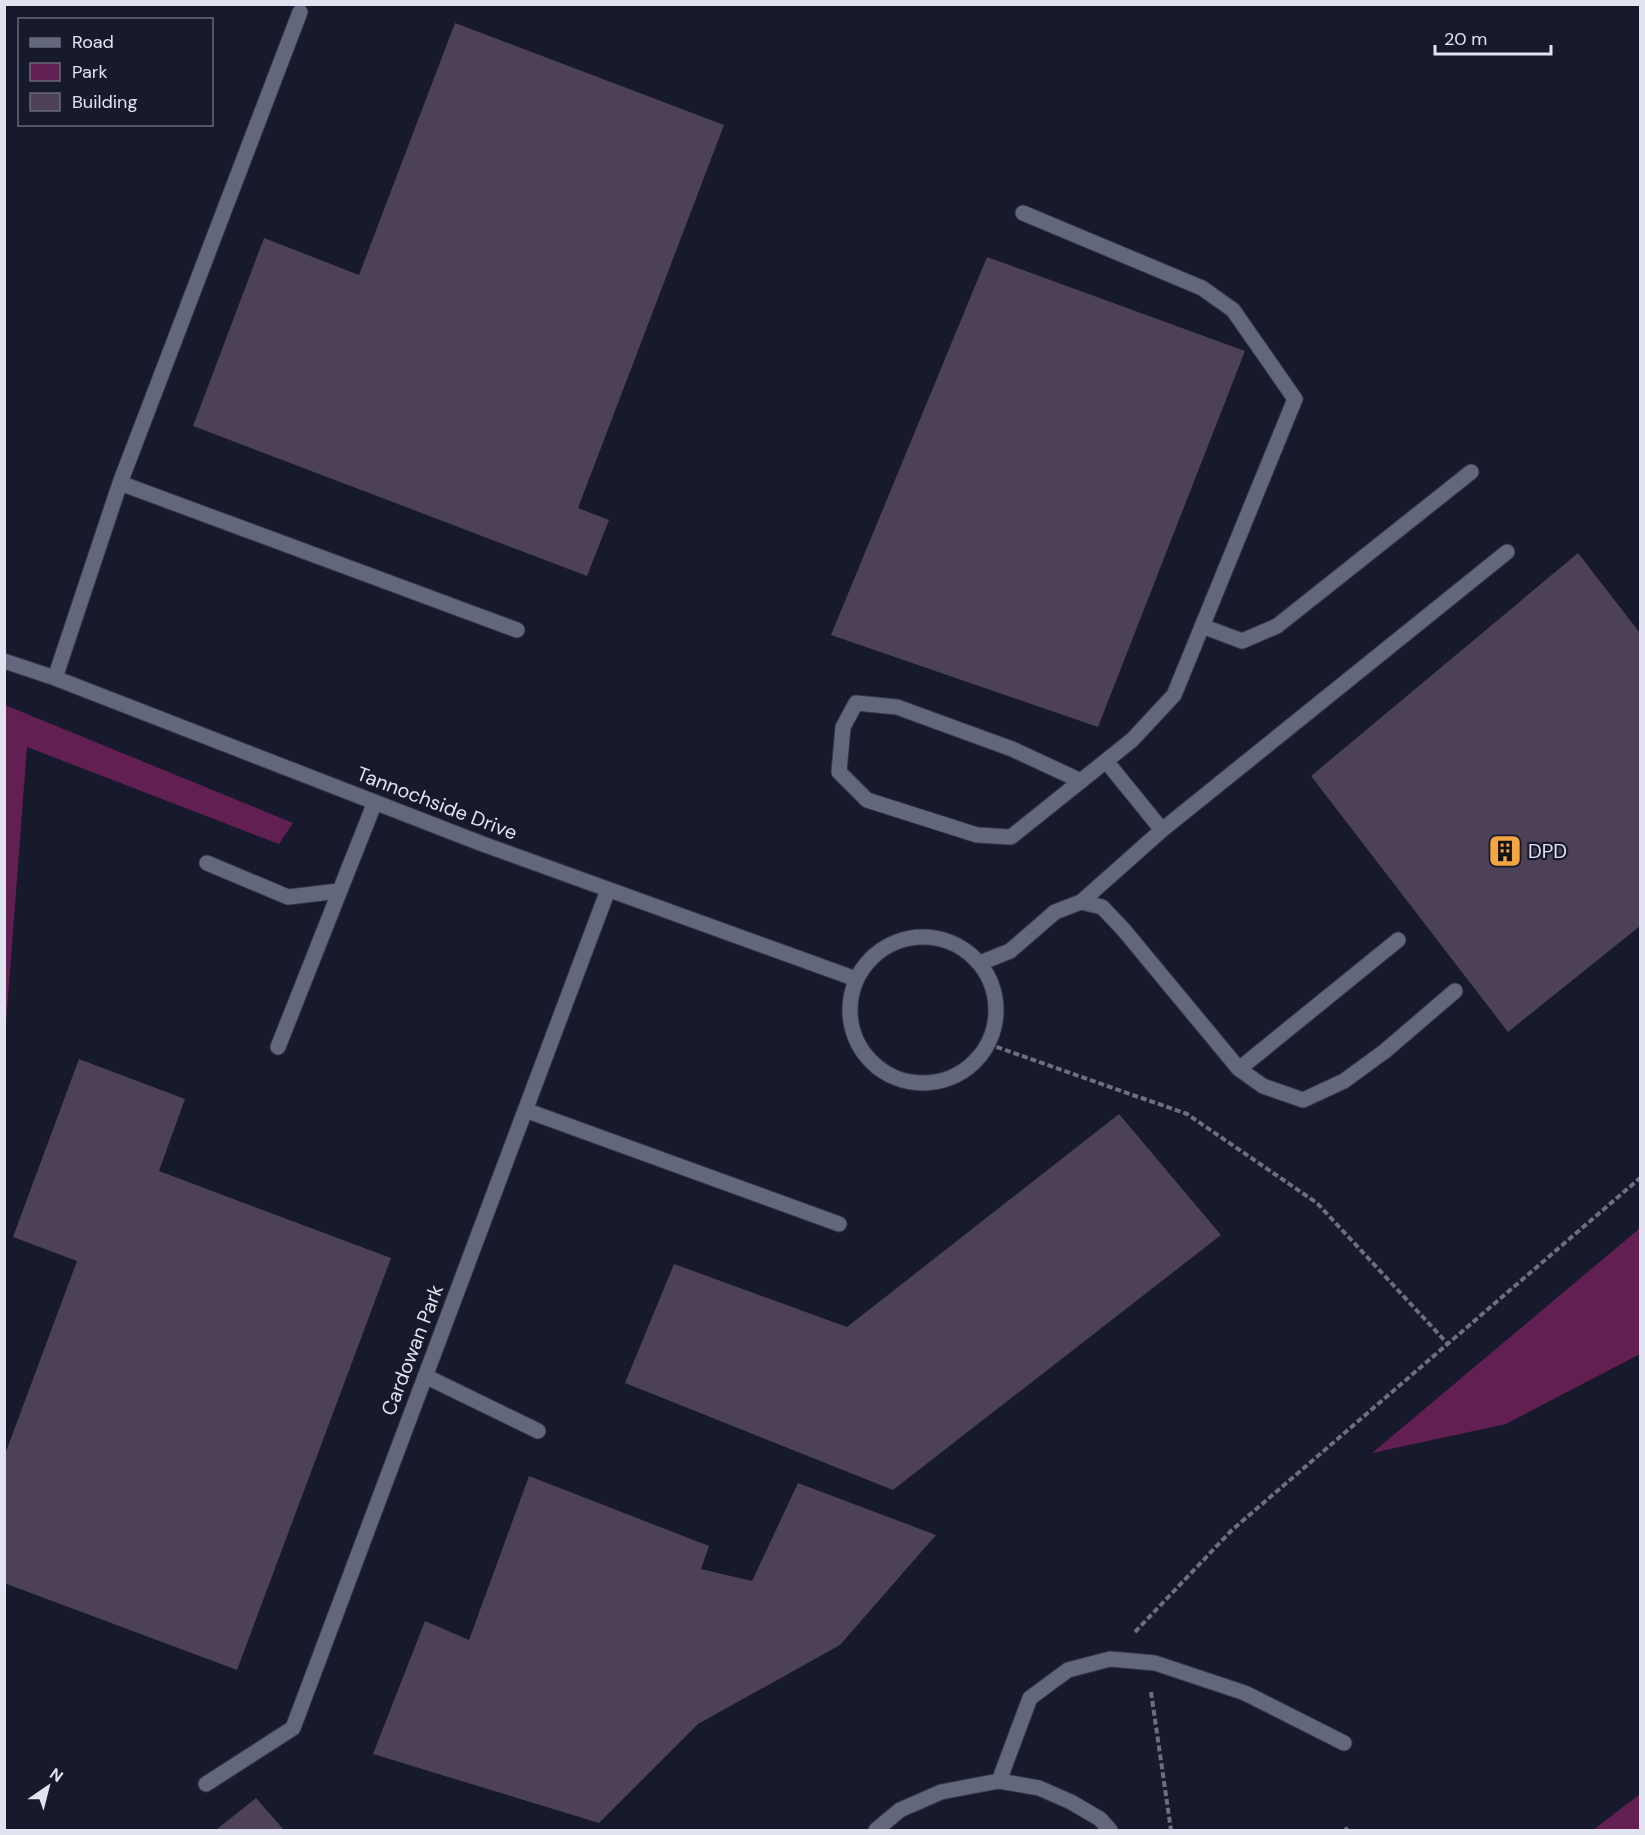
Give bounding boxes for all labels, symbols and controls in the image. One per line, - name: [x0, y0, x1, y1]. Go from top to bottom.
- legend: [18, 18, 213, 126]
- scale bar: [1435, 18, 1550, 56]
- text: 20 m: [1444, 27, 1487, 51]
- text: Road: [72, 30, 114, 54]
- text: Park: [72, 60, 108, 84]
- text: Building: [72, 90, 137, 114]
- street label: Tannochside Drive: [353, 760, 521, 846]
- building icon: DPD: [1487, 833, 1523, 869]
- place label: DPD: [1528, 838, 1567, 864]
- street label: Cardowan Park: [375, 1281, 449, 1419]
- north arrow: [18, 1757, 78, 1817]
- text: N: [46, 1763, 67, 1787]

